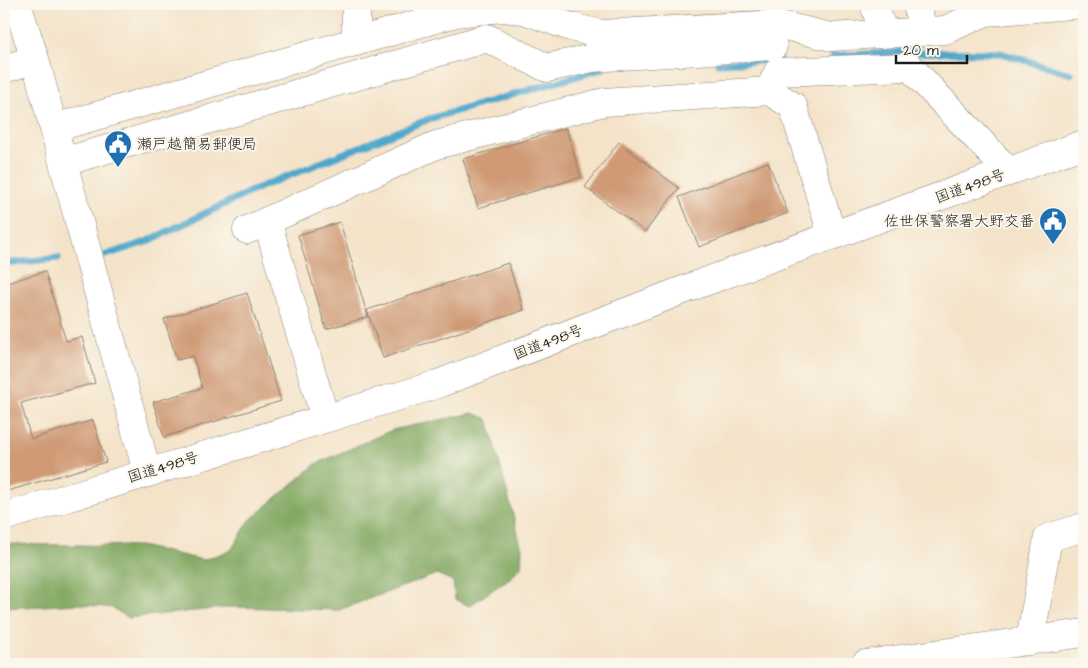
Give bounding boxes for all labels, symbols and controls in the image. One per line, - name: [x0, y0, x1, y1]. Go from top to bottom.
- scale bar: [896, 32, 967, 64]
- text: 20 m: [903, 40, 939, 61]
- public building icon: 瀬戸越簡易郵便局: [103, 129, 133, 168]
- place label: 瀬戸越簡易郵便局: [137, 134, 257, 155]
- street label: 国道498号: [932, 164, 1008, 209]
- public building icon: 佐世保警察署大野交番: [1038, 206, 1068, 245]
- place label: 佐世保警察署大野交番: [884, 211, 1034, 232]
- street label: 国道498号: [510, 319, 586, 365]
- street label: 国道498号: [125, 447, 201, 488]

